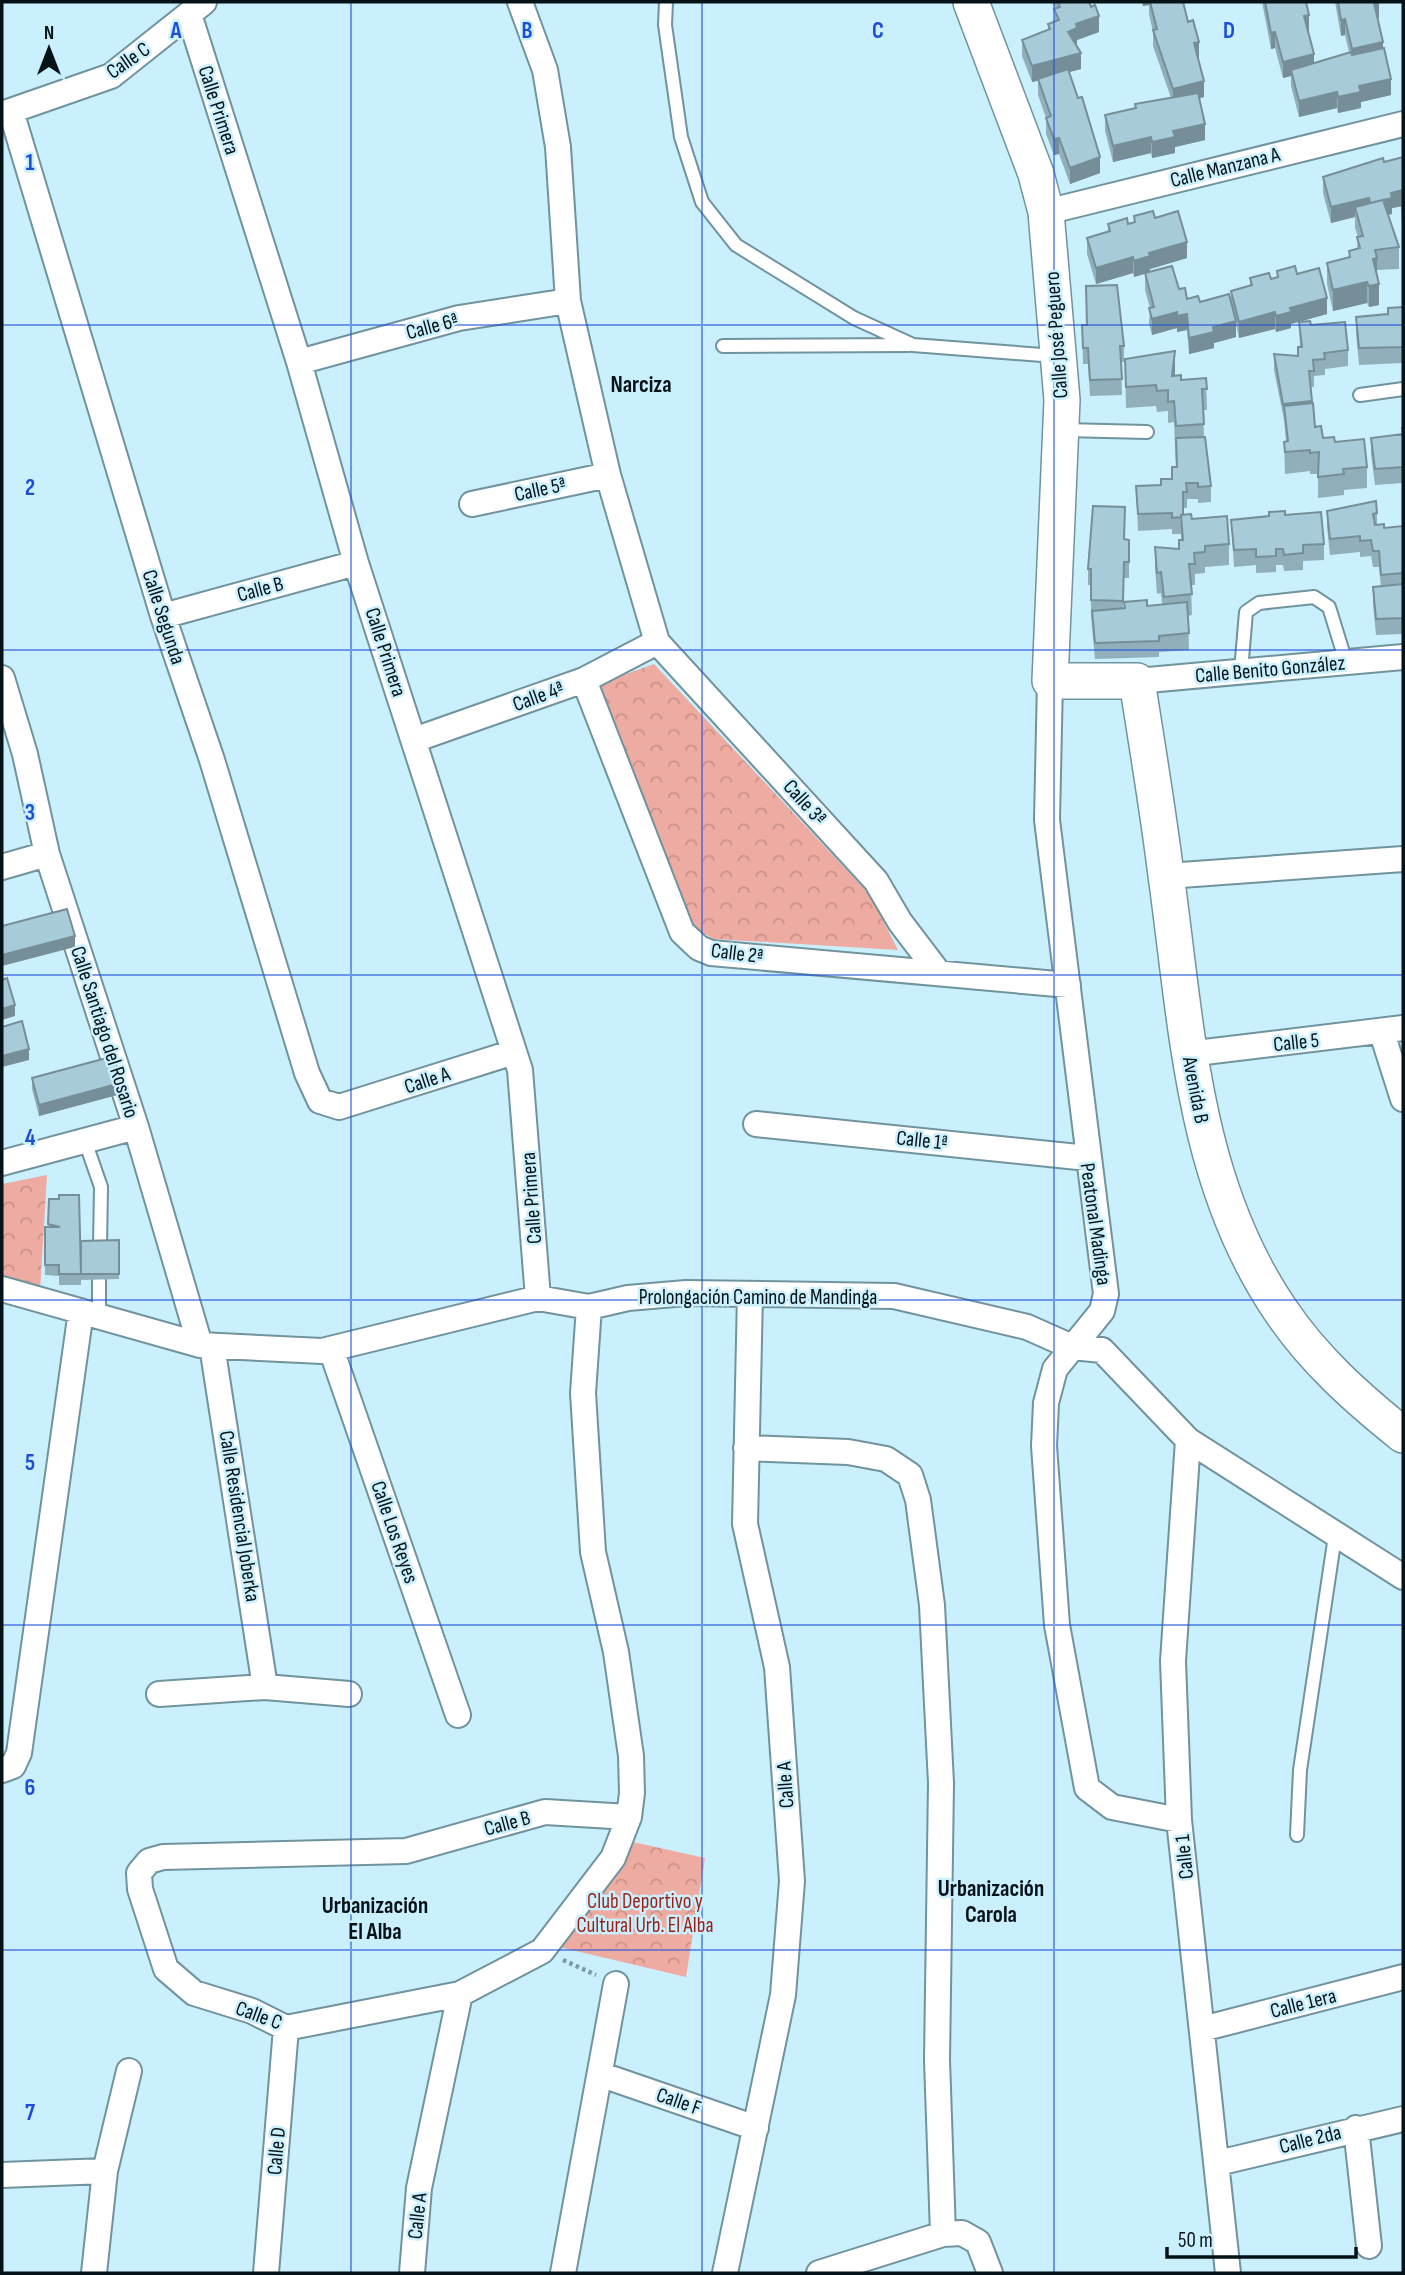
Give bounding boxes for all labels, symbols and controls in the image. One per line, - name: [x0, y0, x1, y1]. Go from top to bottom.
- north arrow: [14, 14, 84, 84]
- text: A: [170, 17, 183, 45]
- text: B: [522, 17, 533, 45]
- text: C: [872, 17, 884, 45]
- text: D: [1223, 17, 1235, 45]
- text: N: [44, 22, 54, 45]
- street label: Calle C: [102, 36, 155, 84]
- street label: Calle Primera: [192, 63, 245, 158]
- street label: Calle Manzana A: [1168, 142, 1283, 193]
- text: 1: [25, 149, 35, 177]
- street label: Calle José Peguero: [1040, 271, 1073, 399]
- street label: Calle 6ª: [403, 308, 461, 345]
- district label: Narciza: [610, 371, 672, 399]
- street label: Calle 5ª: [512, 472, 568, 507]
- text: 2: [25, 474, 35, 502]
- street label: Calle Segunda: [137, 567, 191, 668]
- street label: Calle B: [234, 571, 286, 608]
- street label: Calle Primera: [359, 605, 412, 700]
- street label: Calle Benito González: [1194, 650, 1346, 688]
- street label: Calle 4ª: [509, 676, 567, 717]
- street label: Calle 3ª: [778, 774, 832, 830]
- text: 3: [25, 799, 35, 827]
- street label: Calle 2ª: [709, 938, 764, 969]
- street label: Calle Santiago del Rosario: [65, 943, 144, 1121]
- street label: Calle 5: [1272, 1028, 1320, 1057]
- street label: Avenida B: [1177, 1054, 1214, 1126]
- street label: Calle A: [401, 1061, 454, 1100]
- text: 4: [25, 1124, 36, 1152]
- street label: Calle 1ª: [895, 1125, 949, 1156]
- street label: Calle Primera: [516, 1151, 547, 1245]
- street label: Peatonal Madinga: [1075, 1161, 1116, 1287]
- street label: Prolongación Camino de Mandinga: [639, 1285, 877, 1310]
- street label: Calle Residencial Joberka: [214, 1429, 265, 1603]
- text: 5: [25, 1449, 35, 1477]
- street label: Calle Los Reyes: [365, 1478, 424, 1586]
- street label: Calle A: [771, 1760, 800, 1809]
- text: 6: [25, 1774, 35, 1802]
- street label: Calle B: [481, 1805, 533, 1842]
- street label: Calle 1: [1170, 1833, 1199, 1881]
- district label: Urbanización Carola: [938, 1875, 1044, 1929]
- park label: Club Deportivo y Cultural Urb. El Alba: [576, 1889, 714, 1938]
- district label: Urbanización El Alba: [322, 1892, 428, 1946]
- street label: Calle 1era: [1268, 1983, 1339, 2024]
- street label: Calle C: [232, 1996, 286, 2035]
- street label: Calle F: [653, 2082, 705, 2121]
- text: 7: [25, 2099, 35, 2127]
- street label: Calle 2da: [1277, 2120, 1344, 2159]
- street label: Calle D: [262, 2126, 291, 2176]
- street label: Calle A: [403, 2191, 432, 2240]
- scale bar: [1167, 2216, 1356, 2260]
- text: 50 m: [1178, 2228, 1213, 2253]

